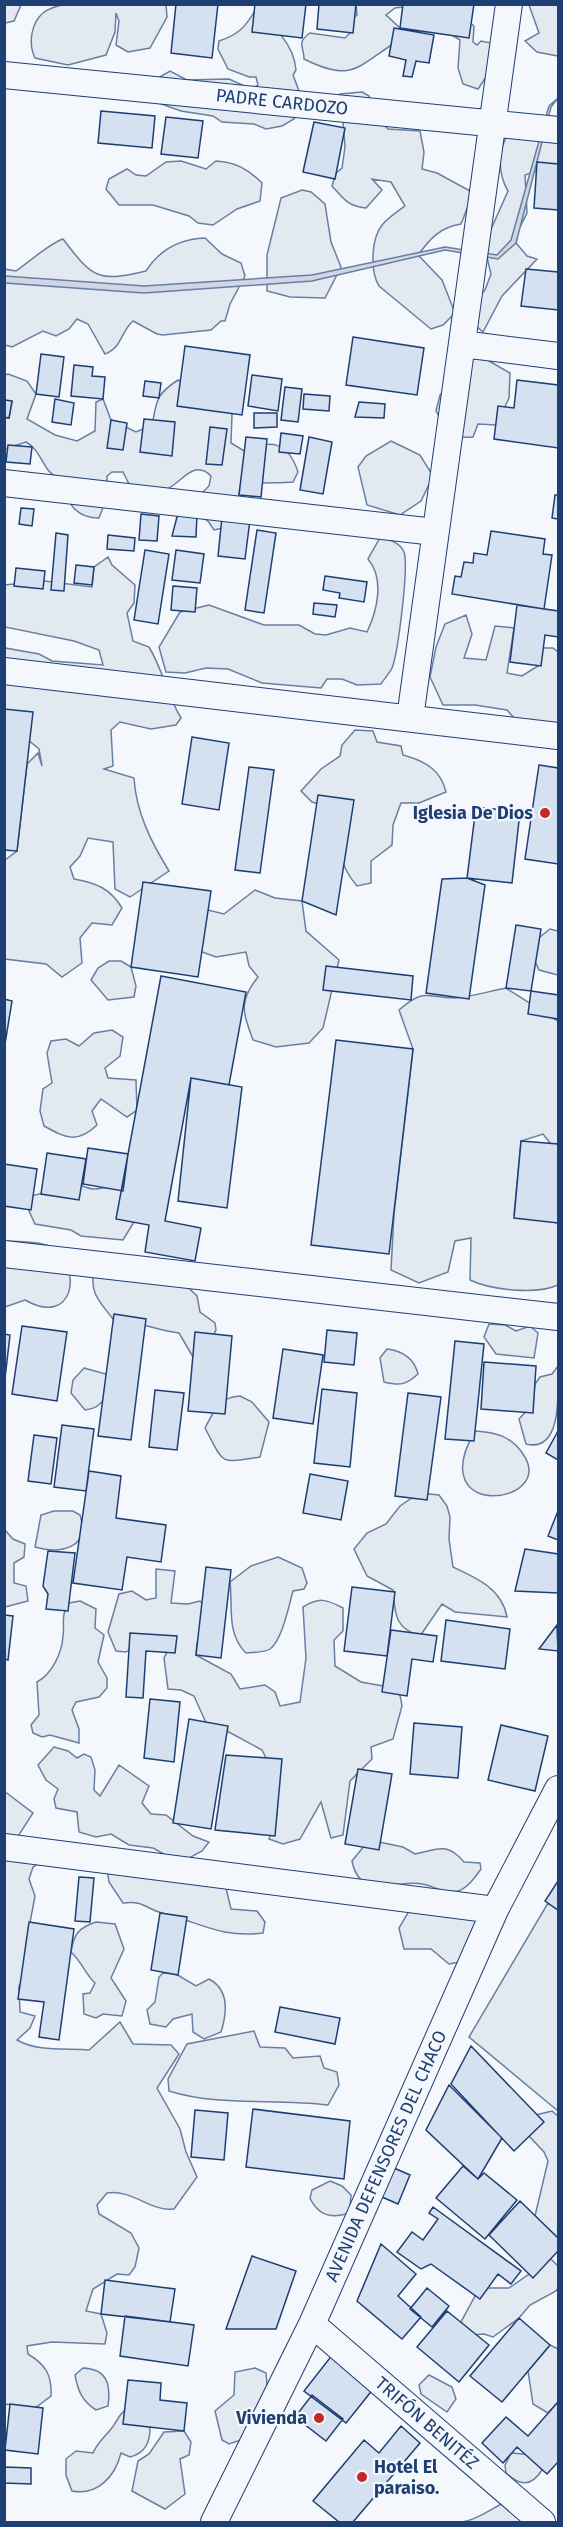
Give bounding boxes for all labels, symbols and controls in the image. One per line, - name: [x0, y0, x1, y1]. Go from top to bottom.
- street label: PADRE CARDOZO: [215, 84, 349, 120]
- place label: Iglesia De Dios: [413, 802, 533, 824]
- marker: Iglesia De Dios: [538, 806, 552, 820]
- street label: AVENIDA DEFENSORES DEL CHACO: [321, 2027, 451, 2285]
- street label: TRIFÓN BENITÉZ: [371, 2371, 484, 2474]
- place label: Vivienda: [235, 2407, 307, 2429]
- marker: Vivienda: [312, 2411, 326, 2425]
- place label: Hotel El paraiso.: [374, 2456, 439, 2499]
- marker: Hotel El paraiso.: [355, 2470, 369, 2484]

